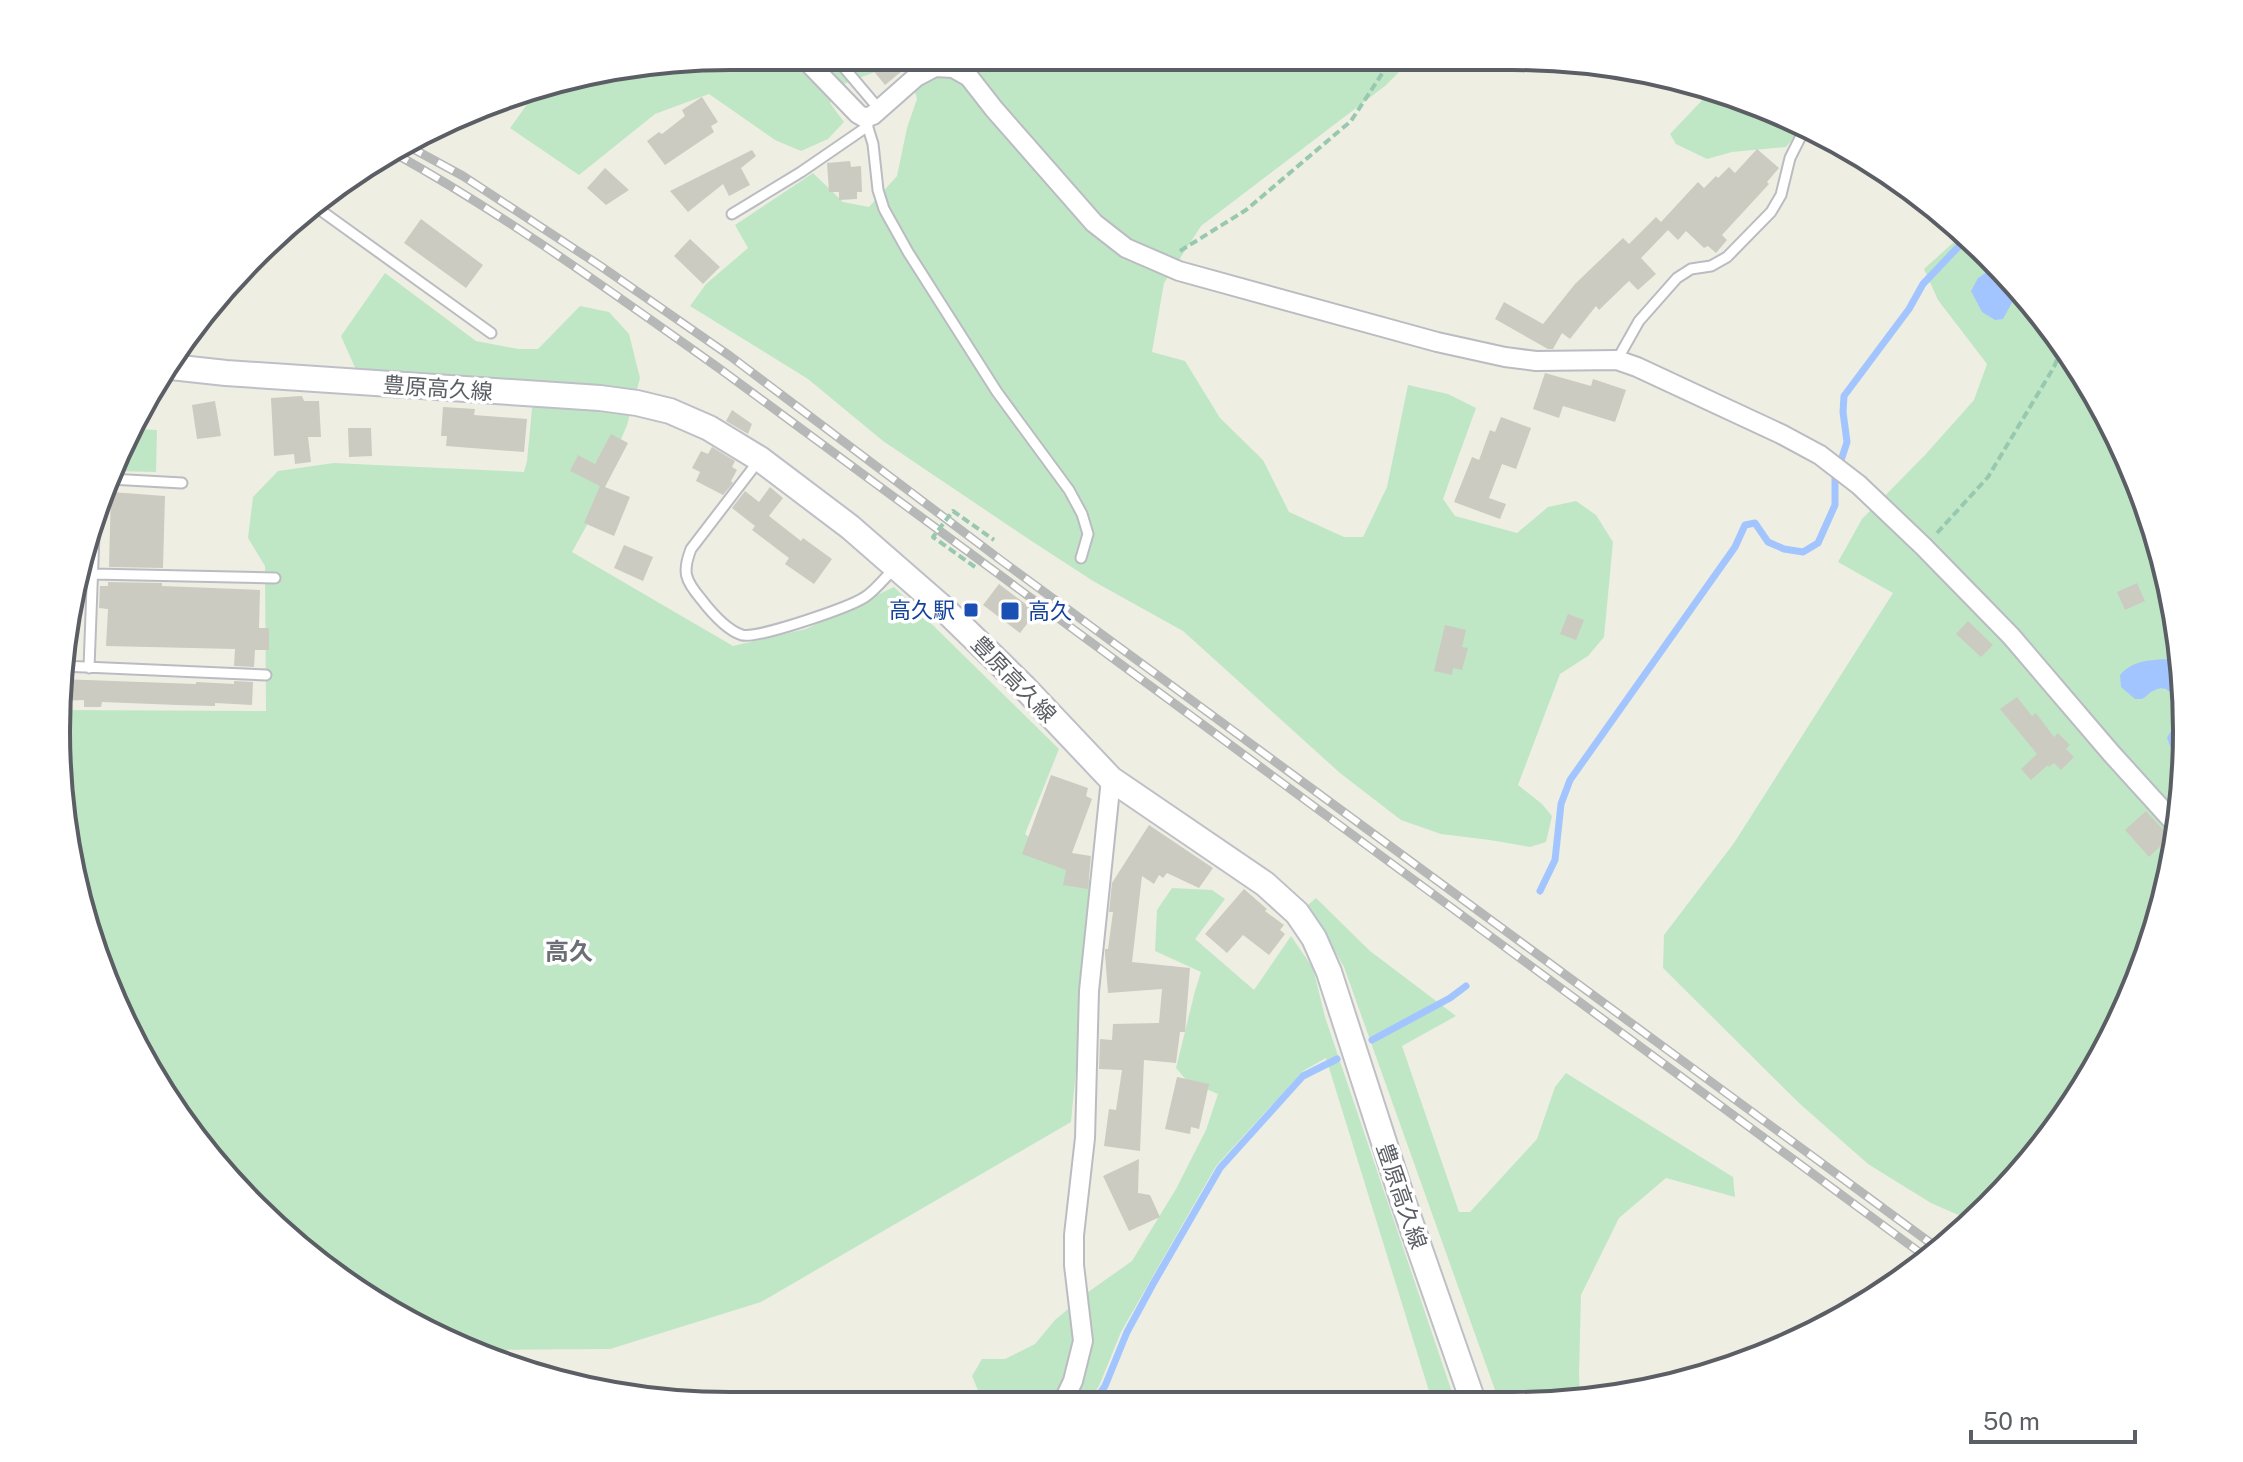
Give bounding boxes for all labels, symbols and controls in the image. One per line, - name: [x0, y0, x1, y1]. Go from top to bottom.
- street label: 豊原高久線: [382, 371, 494, 405]
- place label: 高久駅: [889, 597, 955, 623]
- place label: 高久: [1028, 598, 1072, 624]
- marker: 高久: [999, 600, 1021, 622]
- marker: 高久駅: [962, 601, 980, 619]
- street label: 豊原高久線: [966, 630, 1062, 728]
- district label: 高久: [545, 937, 593, 965]
- street label: 豊原高久線: [1372, 1140, 1432, 1252]
- scale bar: [1971, 1394, 2135, 1444]
- text: 50 m: [1983, 1407, 2040, 1435]

